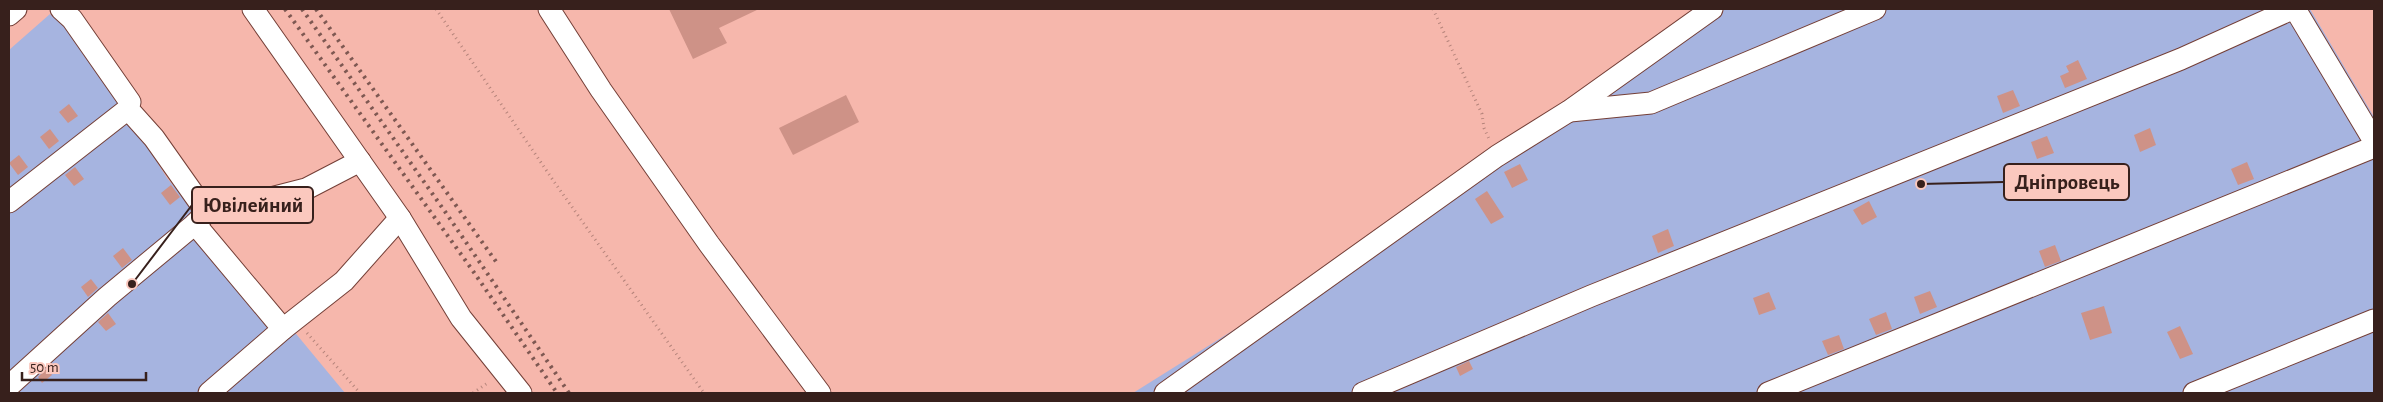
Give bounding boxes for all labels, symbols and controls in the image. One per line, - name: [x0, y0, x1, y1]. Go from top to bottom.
- callout: Дніпровець: [2004, 164, 2129, 200]
- text: Дніпровець: [2014, 172, 2120, 193]
- callout: Ювілейний: [192, 187, 313, 223]
- text: Ювілейний: [203, 195, 303, 216]
- scale bar: [22, 350, 146, 382]
- text: 50 m: [30, 360, 59, 375]

